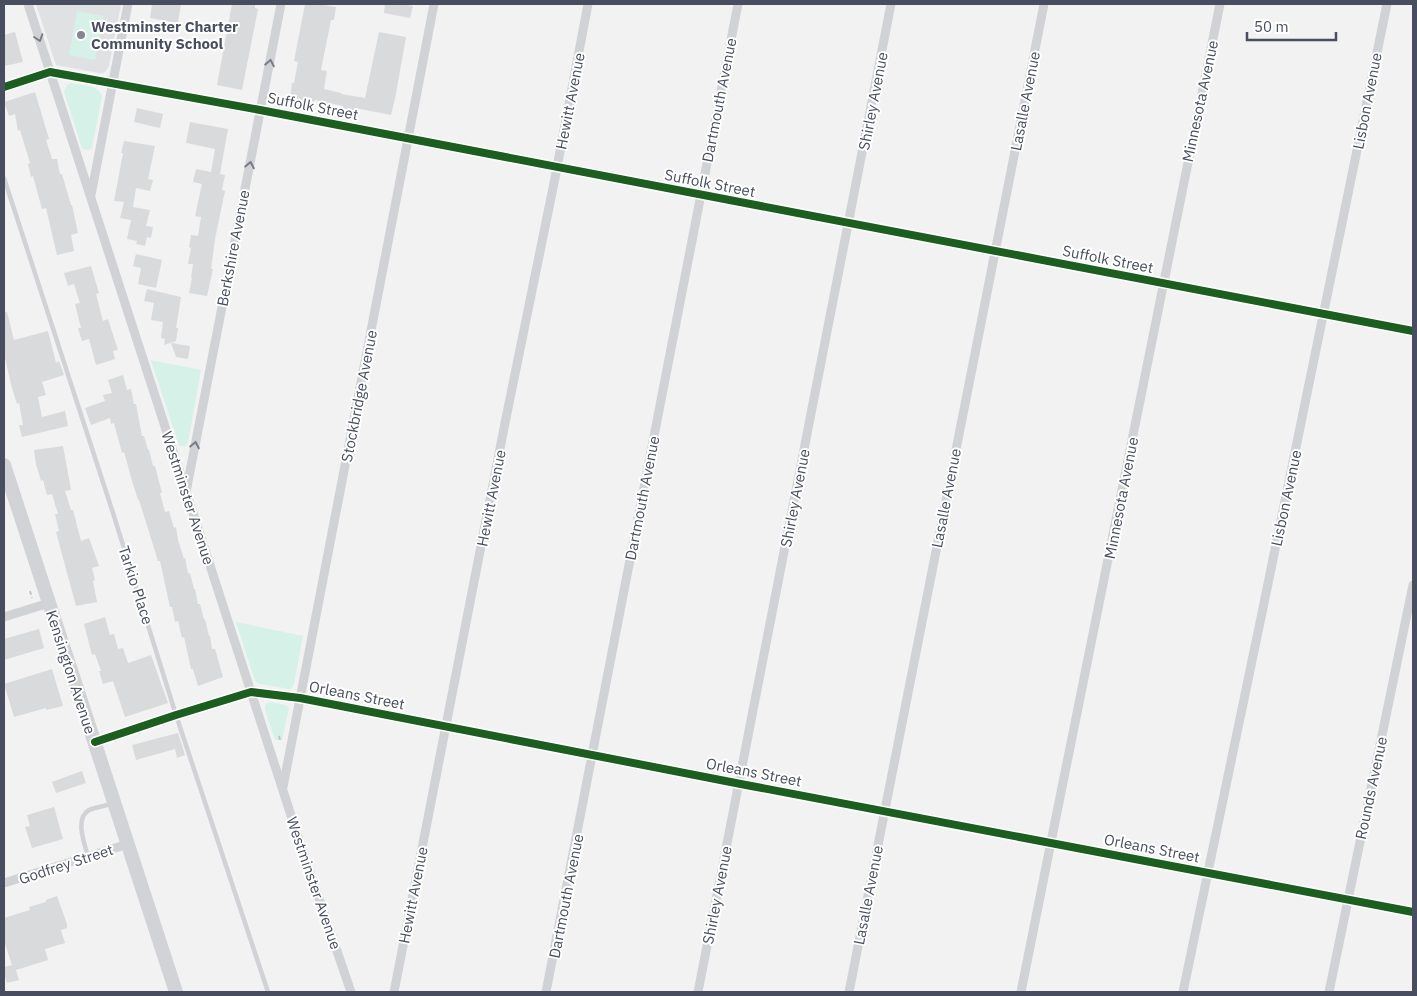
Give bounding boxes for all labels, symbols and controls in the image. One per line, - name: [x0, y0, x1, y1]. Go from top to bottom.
- scale bar: [1247, 10, 1336, 42]
- place label: Westminster Charter Community School: [91, 17, 238, 53]
- text: 50 m: [1254, 17, 1289, 36]
- marker: Westminster Charter Community School: [75, 29, 87, 41]
- one-way arrow: [33, 33, 43, 41]
- street label: Dartmouth Avenue: [698, 36, 740, 164]
- street label: Minnesota Avenue: [1178, 38, 1222, 164]
- street label: Shirley Avenue: [854, 50, 892, 152]
- street label: Lasalle Avenue: [1006, 50, 1044, 152]
- street label: Hewitt Avenue: [551, 51, 589, 151]
- street label: Lisbon Avenue: [1348, 51, 1386, 151]
- one-way arrow: [264, 58, 274, 67]
- street label: Suffolk Street: [266, 88, 360, 124]
- one-way arrow: [244, 161, 254, 170]
- street label: Suffolk Street: [663, 165, 757, 201]
- street label: Berkshire Avenue: [212, 188, 254, 308]
- street label: Suffolk Street: [1061, 241, 1155, 277]
- street label: Stockbridge Avenue: [337, 328, 381, 464]
- street label: Westminster Avenue: [157, 429, 219, 567]
- street label: Dartmouth Avenue: [621, 434, 663, 562]
- street label: Minnesota Avenue: [1100, 435, 1142, 561]
- one-way arrow: [190, 441, 200, 449]
- street label: Shirley Avenue: [776, 447, 814, 549]
- street label: Lasalle Avenue: [927, 447, 965, 549]
- street label: Hewitt Avenue: [472, 448, 510, 548]
- street label: Lisbon Avenue: [1267, 448, 1305, 548]
- street label: Tarkio Place: [114, 543, 158, 627]
- street label: Kensington Avenue: [42, 608, 100, 736]
- street label: Orleans Street: [308, 676, 406, 714]
- street label: Rounds Avenue: [1351, 735, 1391, 841]
- street label: Orleans Street: [705, 753, 803, 791]
- street label: Westminster Avenue: [282, 814, 346, 952]
- street label: Orleans Street: [1103, 829, 1201, 867]
- street label: Dartmouth Avenue: [545, 832, 587, 960]
- street label: Godfrey Street: [16, 840, 116, 888]
- street label: Shirley Avenue: [698, 844, 736, 946]
- street label: Lasalle Avenue: [849, 844, 887, 946]
- street label: Hewitt Avenue: [394, 845, 432, 945]

